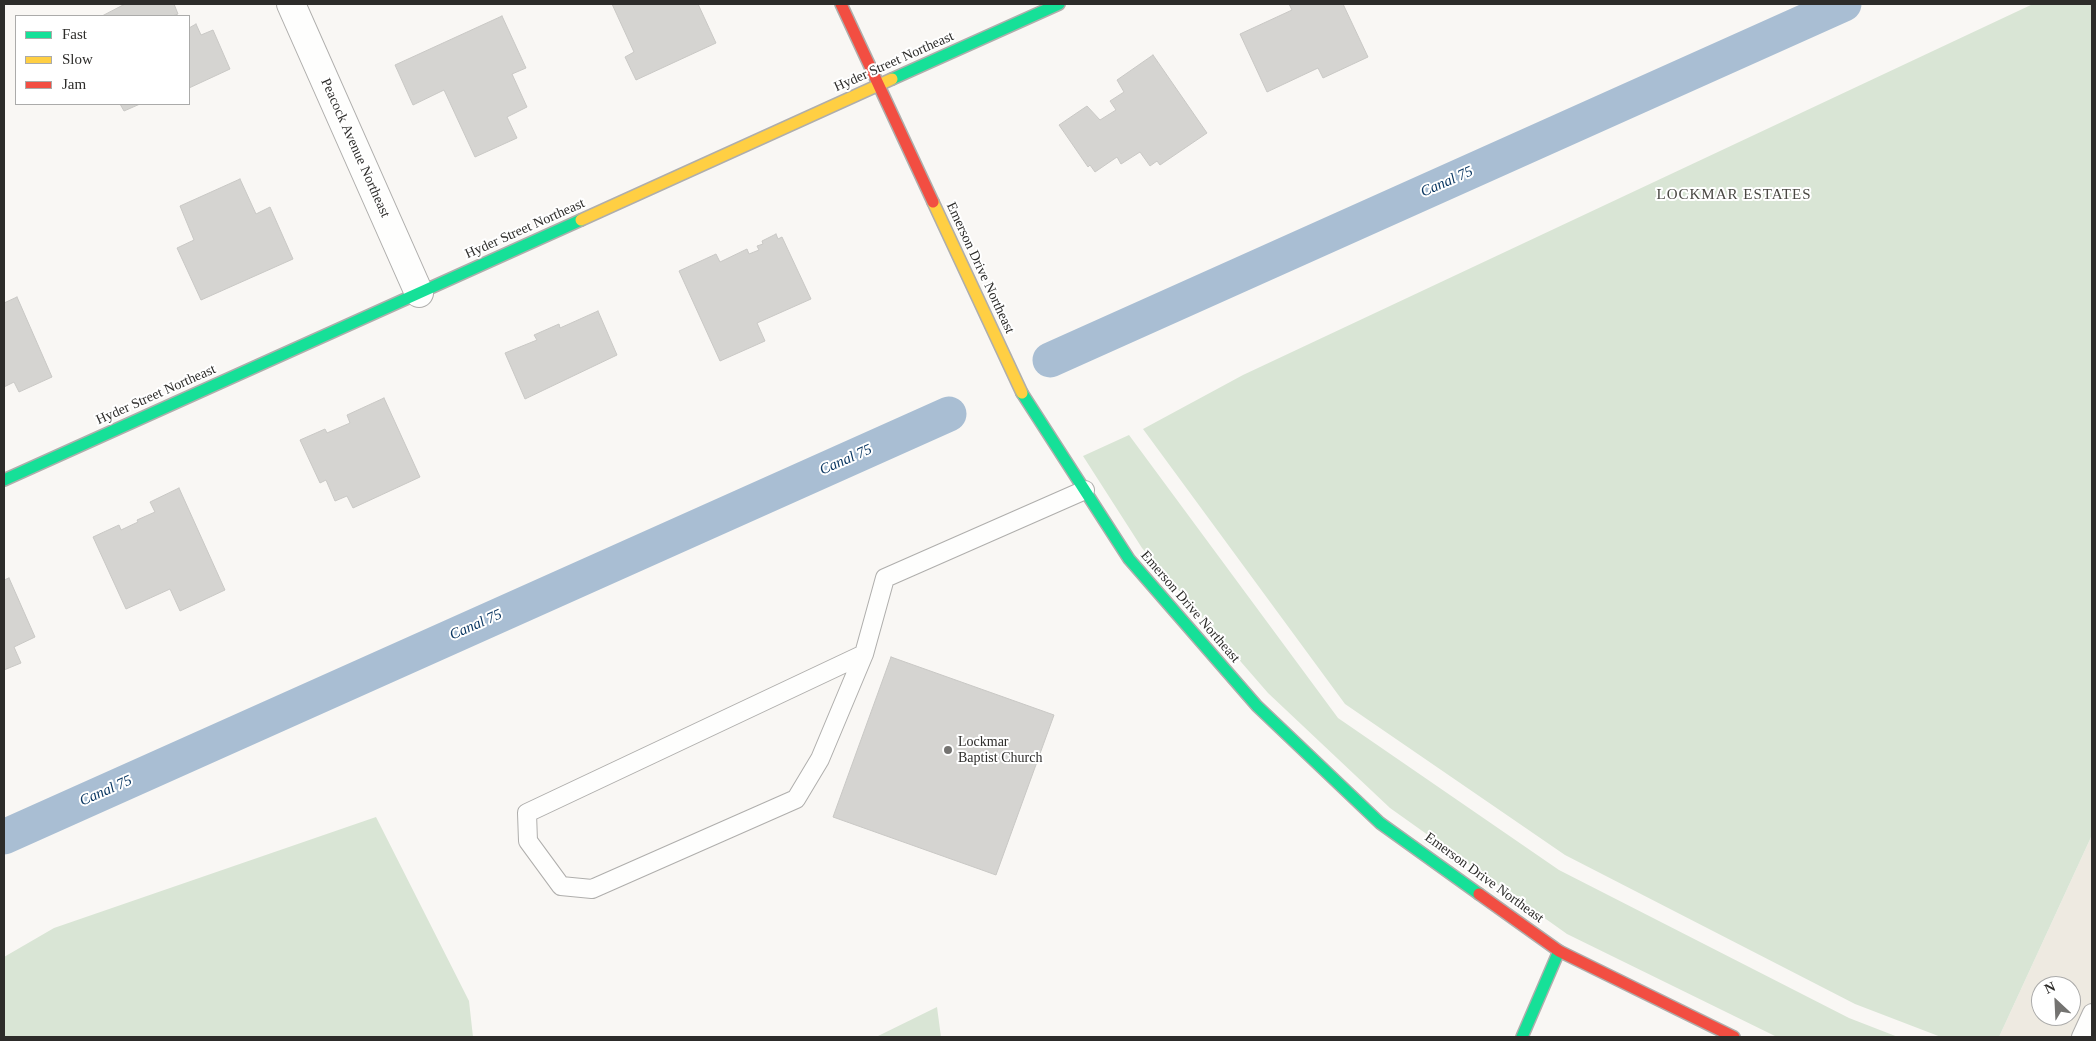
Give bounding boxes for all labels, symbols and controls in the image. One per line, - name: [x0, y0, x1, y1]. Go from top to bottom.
- legend: [15, 15, 190, 105]
- text: Fast: [62, 26, 87, 42]
- street label: Hyder Street Northeast: [832, 28, 956, 96]
- text: Slow: [62, 51, 93, 67]
- text: Jam: [62, 76, 86, 92]
- street label: Peacock Avenue Northeast: [317, 76, 393, 220]
- water label: Canal 75: [1418, 163, 1476, 201]
- district label: LOCKMAR ESTATES: [1655, 186, 1813, 204]
- street label: Hyder Street Northeast: [463, 195, 587, 263]
- street label: Emerson Drive Northeast: [942, 200, 1018, 336]
- street label: Hyder Street Northeast: [94, 361, 218, 429]
- water label: Canal 75: [817, 441, 875, 479]
- street label: Emerson Drive Northeast: [1137, 548, 1243, 666]
- water label: Canal 75: [447, 606, 505, 644]
- place label: Lockmar Baptist Church: [958, 734, 1042, 766]
- marker: Lockmar Baptist Church: [942, 744, 954, 756]
- water label: Canal 75: [77, 772, 135, 810]
- street label: Emerson Drive Northeast: [1421, 829, 1547, 927]
- north arrow: [2031, 976, 2081, 1026]
- text: N: [2042, 979, 2058, 997]

